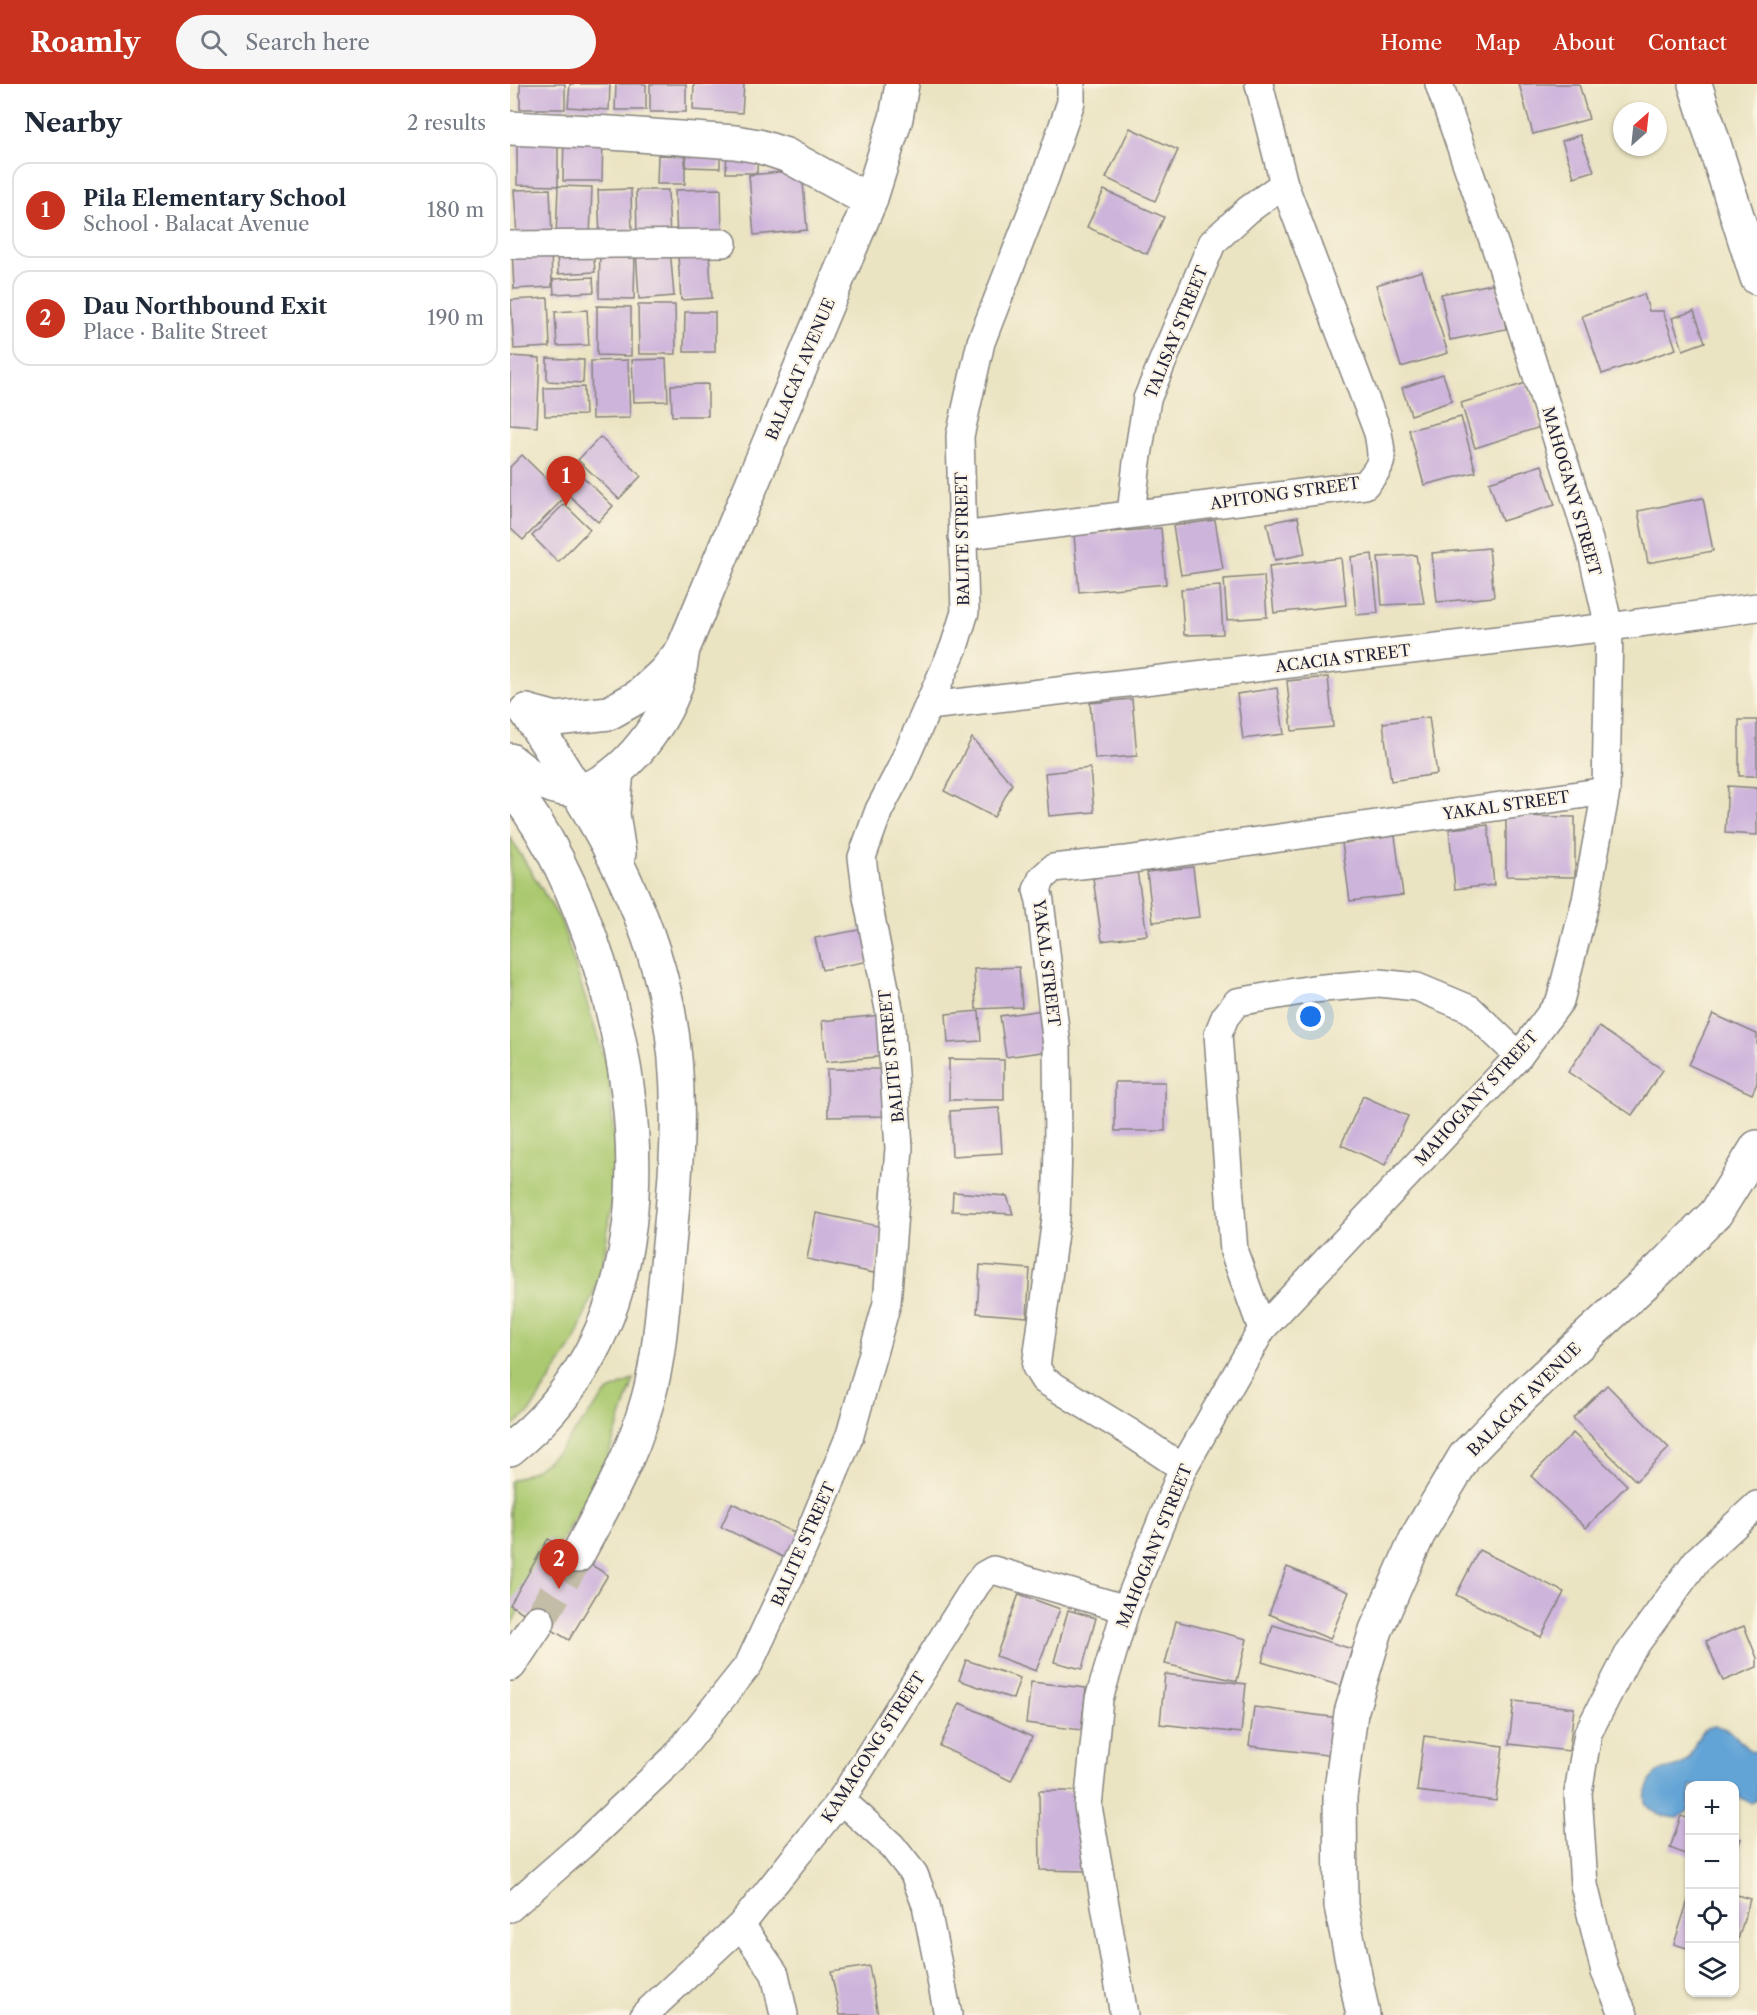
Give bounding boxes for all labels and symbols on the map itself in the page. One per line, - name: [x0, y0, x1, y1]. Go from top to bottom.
- north arrow: [1613, 102, 1667, 156]
- street label: TALISAY STREET: [1140, 263, 1212, 401]
- street label: BALACAT AVENUE: [761, 295, 839, 443]
- street label: MAHOGANY STREET: [1538, 404, 1606, 578]
- pin: 1: [546, 456, 586, 506]
- street label: BALITE STREET: [951, 472, 973, 606]
- street label: APITONG STREET: [1208, 473, 1361, 514]
- street label: ACACIA STREET: [1273, 640, 1412, 676]
- street label: YAKAL STREET: [1440, 786, 1571, 824]
- street label: YAKAL STREET: [1029, 897, 1065, 1028]
- street label: BALITE STREET: [874, 988, 908, 1124]
- your location: [1296, 1002, 1325, 1031]
- street label: MAHOGANY STREET: [1410, 1026, 1542, 1170]
- street label: BALACAT AVENUE: [1463, 1338, 1585, 1460]
- street label: MAHOGANY STREET: [1112, 1461, 1196, 1631]
- street label: BALITE STREET: [767, 1479, 839, 1609]
- pin: 2: [539, 1540, 578, 1589]
- street label: KAMAGONG STREET: [817, 1668, 929, 1826]

